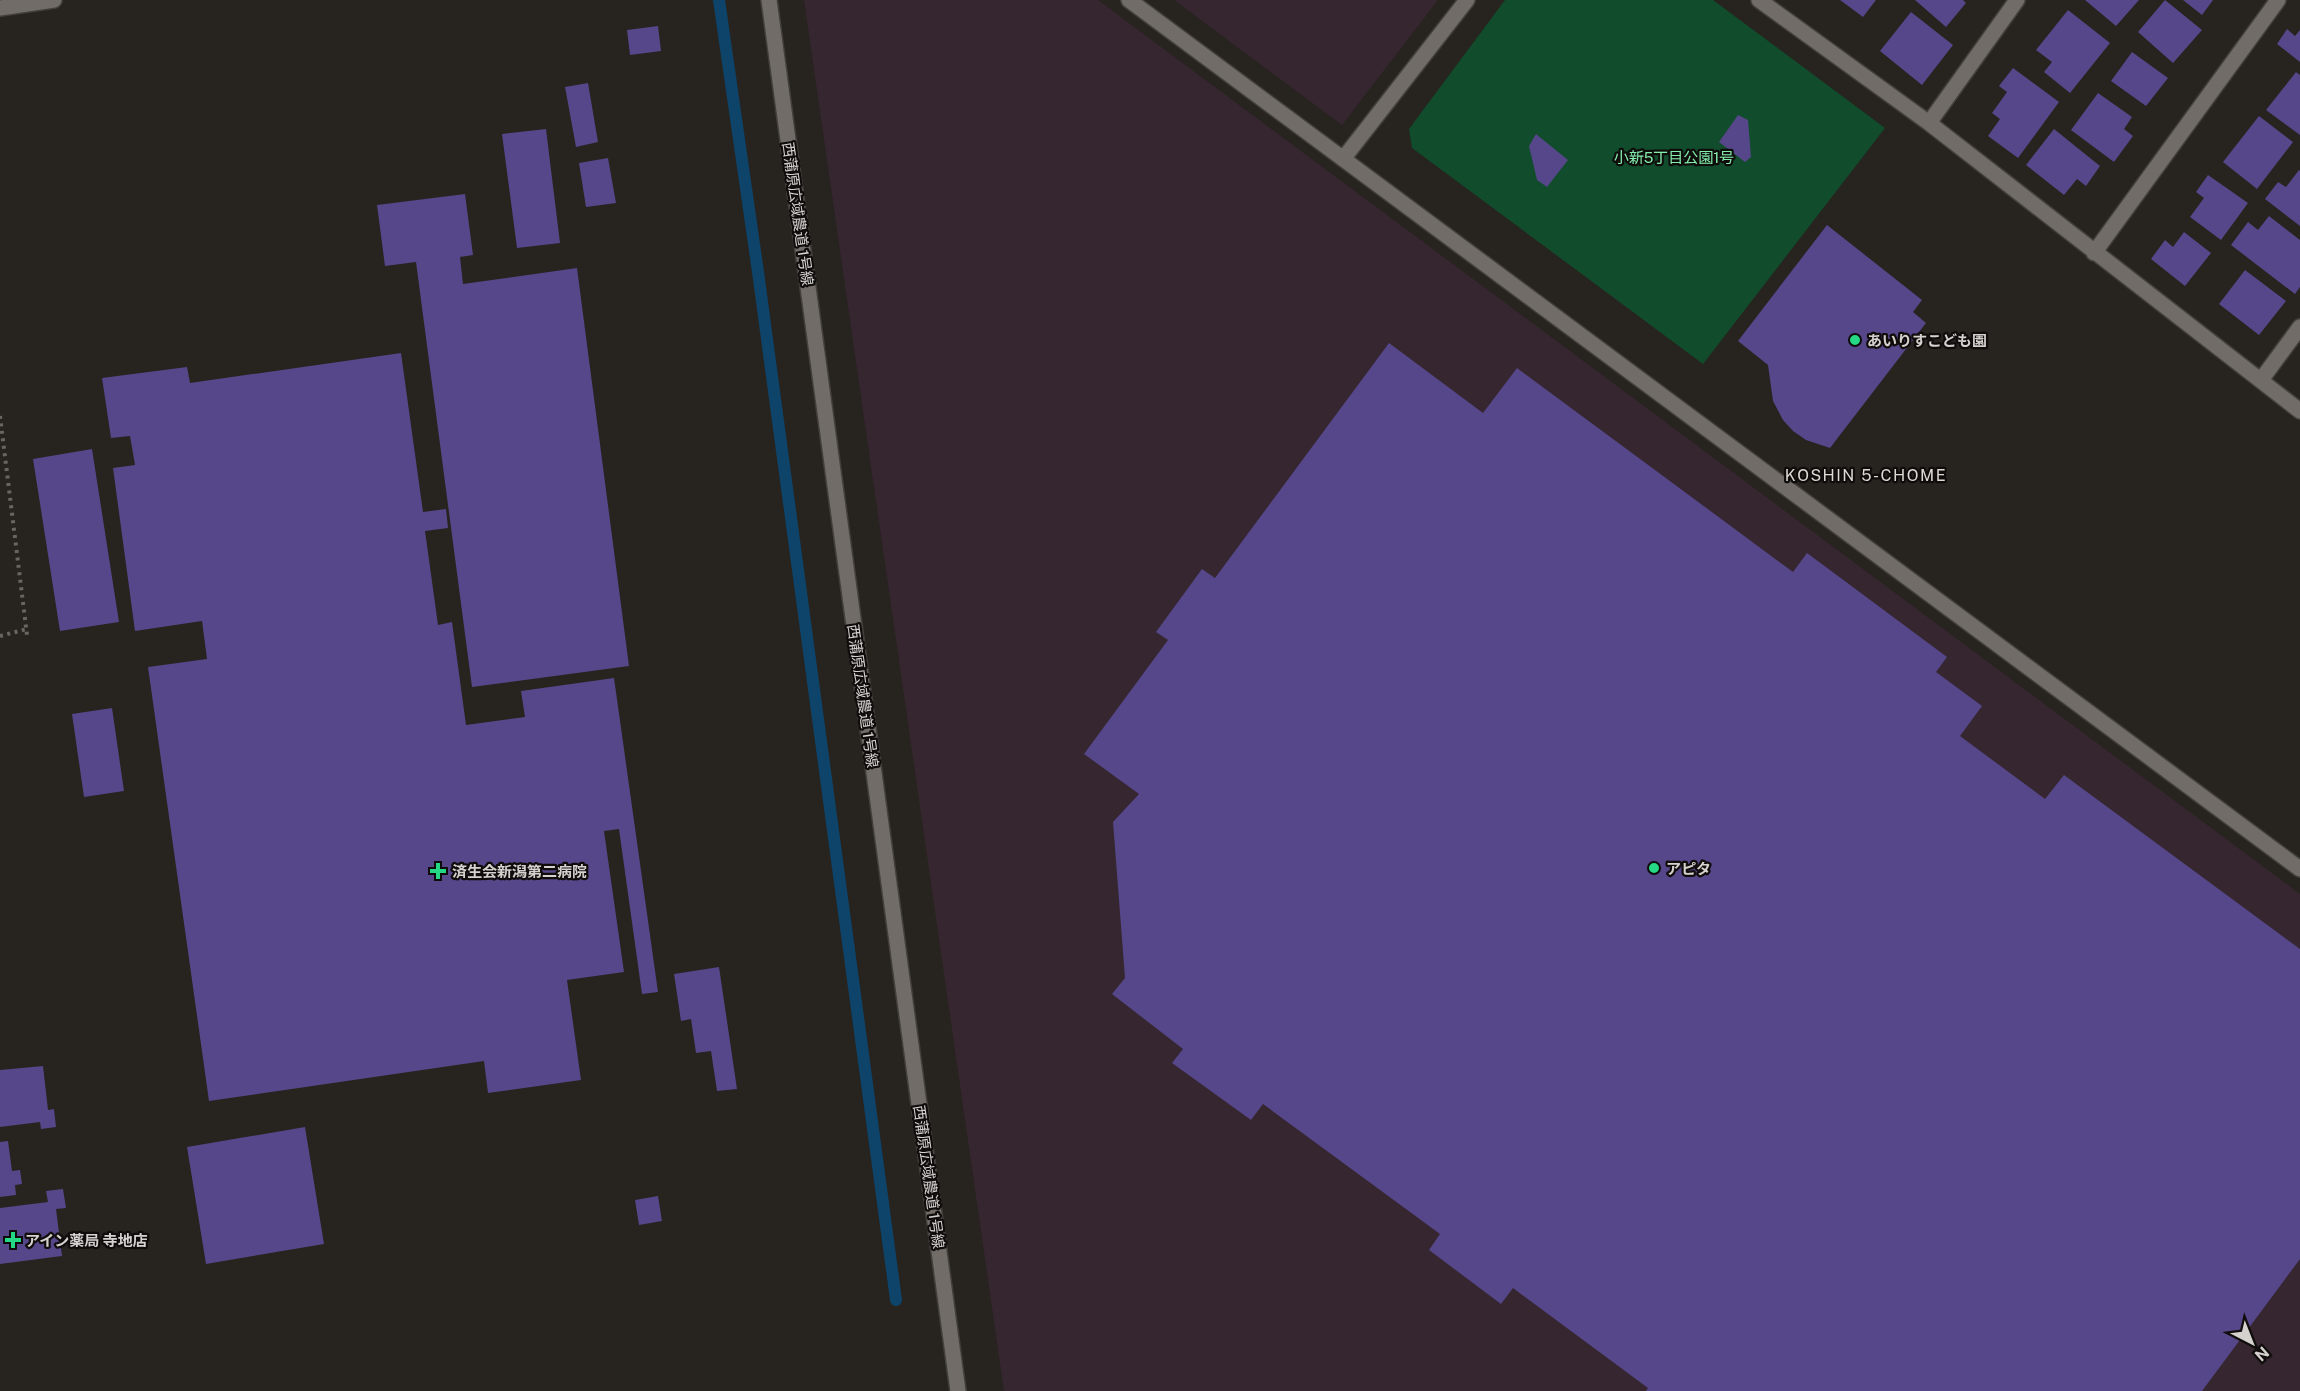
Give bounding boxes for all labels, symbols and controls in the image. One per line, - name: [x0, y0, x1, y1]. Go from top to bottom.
- street label: 西蒲原広域農道 1号線: [780, 141, 816, 287]
- park label: 小新5丁目公園1号: [1614, 149, 1734, 166]
- place label: あいりすこども園: [1867, 332, 1987, 349]
- marker: あいりすこども園: [1848, 333, 1862, 347]
- district label: KOSHIN 5-CHOME: [1785, 466, 1947, 485]
- street label: 西蒲原広域農道 1号線: [845, 623, 881, 769]
- place label: アピタ: [1666, 860, 1711, 877]
- marker: アピタ: [1647, 861, 1661, 875]
- marker: 済生会新潟第二病院: [429, 862, 447, 880]
- place label: 済生会新潟第二病院: [452, 863, 587, 880]
- street label: 西蒲原広域農道 1号線: [911, 1104, 947, 1250]
- place label: アイン薬局 寺地店: [25, 1232, 148, 1249]
- marker: アイン薬局 寺地店: [6, 1233, 20, 1247]
- north arrow: [2222, 1313, 2282, 1373]
- text: N: [2251, 1343, 2273, 1365]

